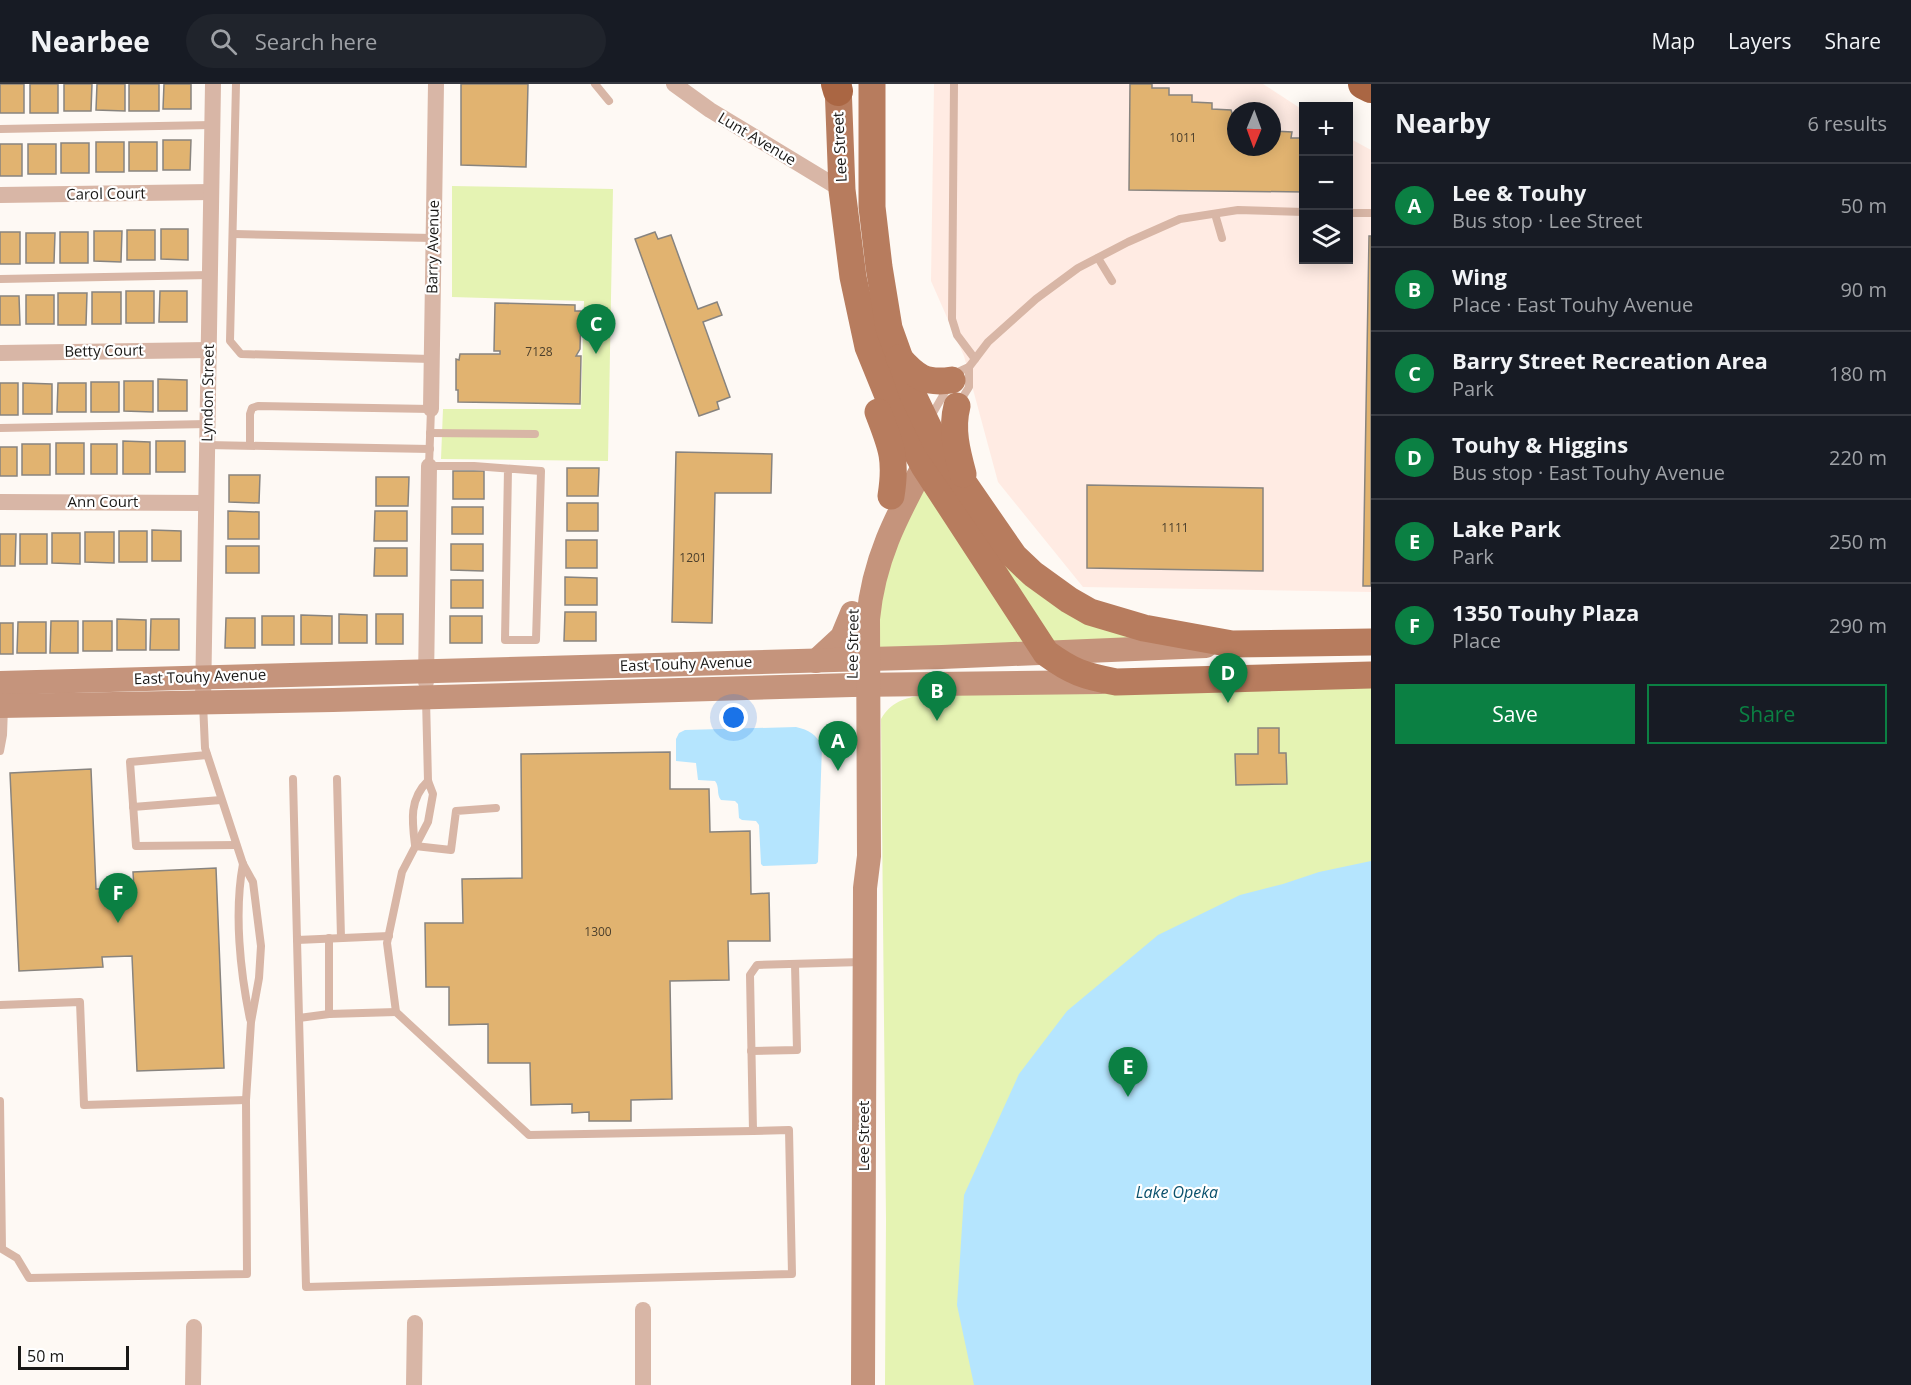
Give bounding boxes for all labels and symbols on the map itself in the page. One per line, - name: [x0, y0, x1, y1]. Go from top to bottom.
- north arrow: [1227, 102, 1281, 156]
- street label: Lunt Avenue: [715, 107, 800, 169]
- street label: Lee Street: [827, 111, 851, 183]
- house number: 1011: [1169, 129, 1197, 146]
- street label: Carol Court: [66, 182, 146, 204]
- street label: Barry Avenue: [421, 200, 443, 294]
- pin: C: [576, 304, 616, 354]
- street label: Betty Court: [64, 339, 144, 361]
- house number: 7128: [525, 343, 553, 360]
- street label: Lyndon Street: [196, 344, 218, 442]
- street label: Ann Court: [68, 491, 138, 511]
- house number: 1111: [1161, 519, 1189, 536]
- house number: 1201: [679, 549, 707, 566]
- street label: Lee Street: [841, 609, 863, 679]
- street label: East Touhy Avenue: [619, 651, 752, 675]
- pin: D: [1208, 654, 1248, 703]
- street label: East Touhy Avenue: [133, 664, 266, 688]
- pin: B: [918, 672, 956, 721]
- your location: [719, 703, 748, 732]
- pin: A: [818, 722, 858, 771]
- pin: F: [98, 874, 138, 923]
- house number: 1300: [584, 923, 612, 940]
- pin: E: [1108, 1048, 1148, 1097]
- street label: Lee Street: [853, 1101, 873, 1171]
- water label: Lake Opeka: [1136, 1181, 1218, 1203]
- scale bar: [18, 1343, 129, 1370]

